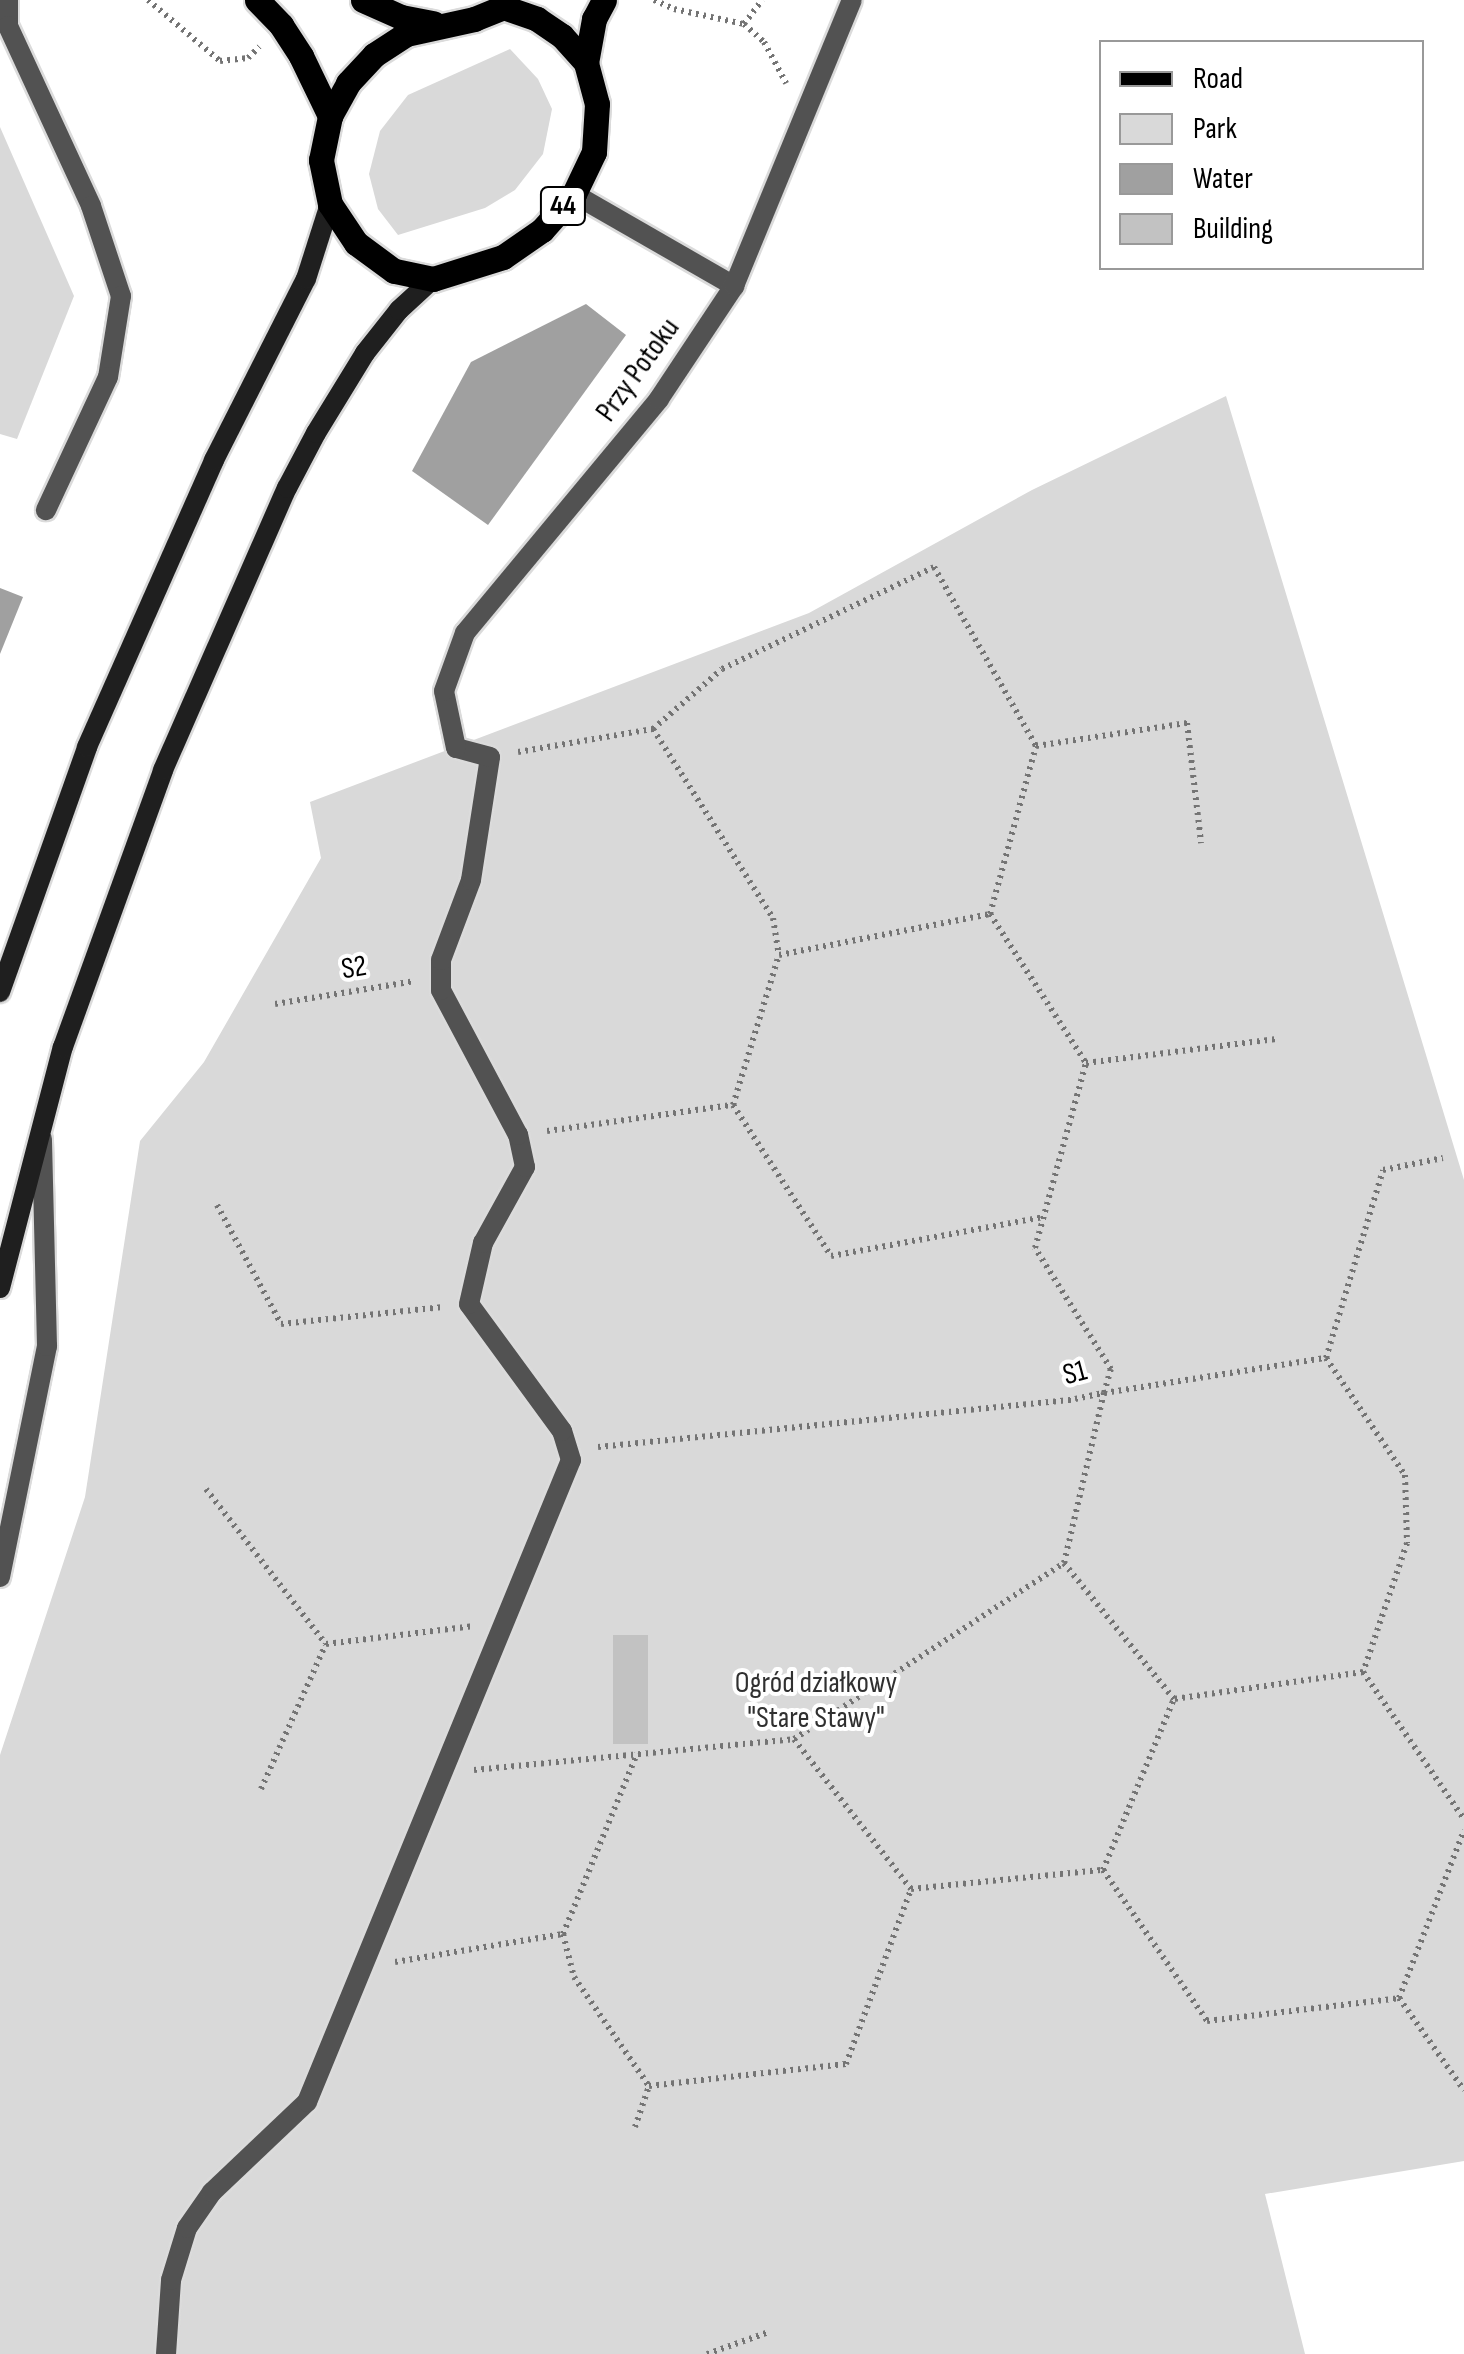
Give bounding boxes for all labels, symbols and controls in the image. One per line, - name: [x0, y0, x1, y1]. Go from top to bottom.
- legend: [1099, 40, 1424, 270]
- text: Road: [1193, 61, 1243, 97]
- text: Park: [1193, 111, 1237, 147]
- text: Water: [1193, 161, 1253, 197]
- road number: 44: [538, 183, 588, 229]
- text: Building: [1193, 211, 1273, 247]
- street label: Przy Potoku: [588, 311, 688, 429]
- street label: S2: [339, 948, 369, 988]
- street label: S1: [1059, 1353, 1091, 1393]
- park label: Ogród działkowy "Stare Stawy": [735, 1665, 897, 1736]

